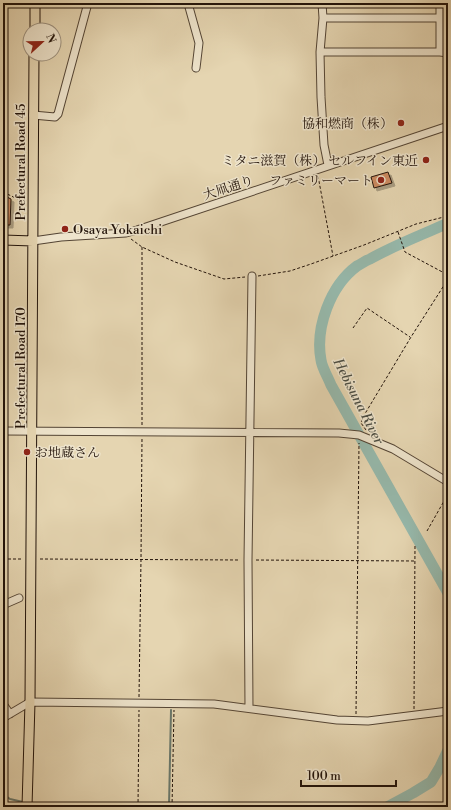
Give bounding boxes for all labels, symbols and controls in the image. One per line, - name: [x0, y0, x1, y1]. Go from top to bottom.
- north arrow: [22, 22, 62, 62]
- text: N: [42, 32, 59, 46]
- street label: Prefectural Road 45: [13, 104, 29, 220]
- place label: 協和燃商（株）: [302, 116, 393, 132]
- marker: 協和燃商（株）: [396, 118, 406, 128]
- place label: ミタニ滋賀（株） セルフイン東近: [221, 153, 418, 169]
- marker: ミタニ滋賀（株） セルフイン東近: [421, 155, 431, 165]
- street label: 大凧通り: [201, 172, 256, 204]
- place label: ファミリーマート: [269, 173, 373, 189]
- marker: ファミリーマート: [376, 175, 386, 185]
- place label: Osaya Yokaichi: [73, 222, 162, 238]
- marker: Osaya Yokaichi: [60, 224, 70, 234]
- street label: Prefectural Road 170: [13, 307, 29, 429]
- water label: Hebisuna River: [328, 354, 388, 449]
- place label: お地蔵さん: [35, 445, 100, 461]
- marker: お地蔵さん: [22, 447, 32, 457]
- scale bar: [301, 762, 396, 788]
- text: 100 m: [307, 769, 341, 784]

